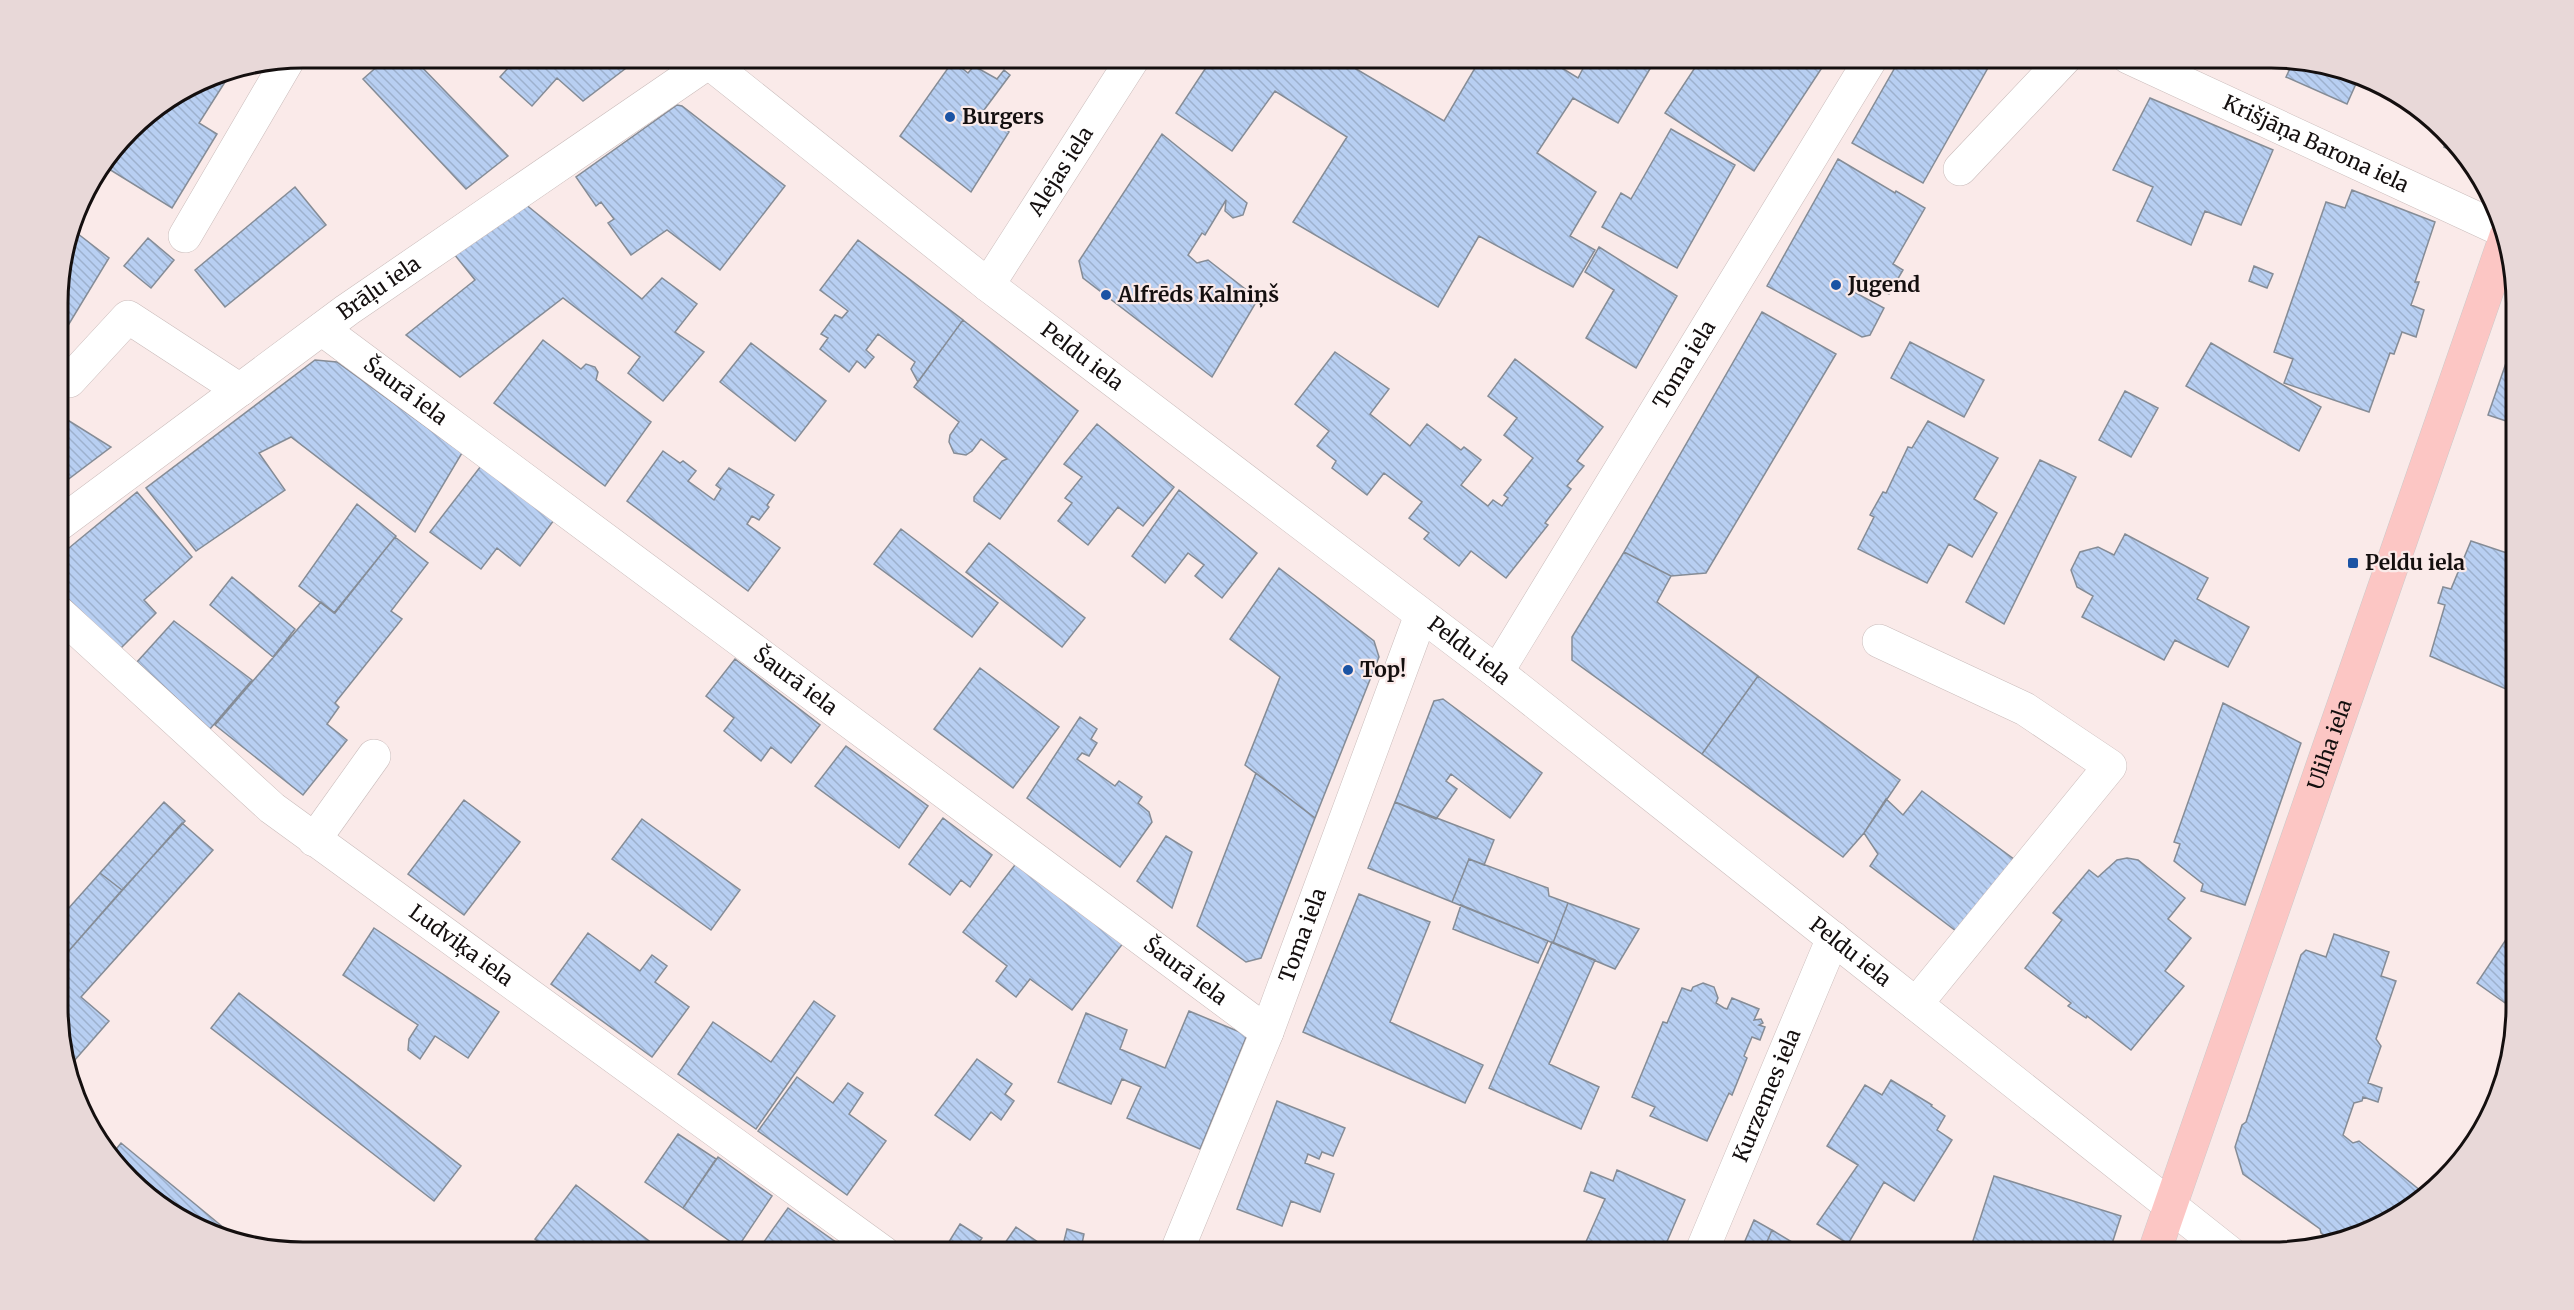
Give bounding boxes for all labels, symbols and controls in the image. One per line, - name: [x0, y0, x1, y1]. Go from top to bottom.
- street label: Krišjāņa Barona iela: [2219, 89, 2413, 198]
- place label: Burgers: [962, 103, 1044, 130]
- marker: Burgers: [943, 110, 957, 124]
- street label: Alejas iela: [1021, 121, 1099, 222]
- street label: Brāļu iela: [332, 250, 425, 325]
- place label: Jugend: [1847, 271, 1920, 298]
- marker: Jugend: [1829, 278, 1843, 292]
- place label: Alfrēds Kalniņš: [1117, 281, 1279, 308]
- marker: Alfrēds Kalniņš: [1099, 288, 1113, 302]
- street label: Toma iela: [1647, 315, 1721, 414]
- street label: Peldu iela: [1036, 316, 1129, 396]
- street label: Šaurā iela: [358, 351, 453, 431]
- place label: Peldu iela: [2365, 549, 2465, 576]
- marker: Peldu iela: [2346, 556, 2360, 570]
- street label: Peldu iela: [1423, 610, 1516, 690]
- street label: Šaurā iela: [748, 641, 843, 721]
- place label: Top!: [1360, 656, 1406, 683]
- marker: Top!: [1341, 663, 1355, 677]
- street label: Uliha iela: [2301, 695, 2358, 793]
- street label: Toma iela: [1272, 884, 1332, 986]
- street label: Ludviķa iela: [404, 898, 519, 992]
- street label: Peldu iela: [1804, 911, 1897, 992]
- street label: Šaurā iela: [1138, 931, 1233, 1011]
- street label: Kurzemes iela: [1727, 1024, 1807, 1166]

